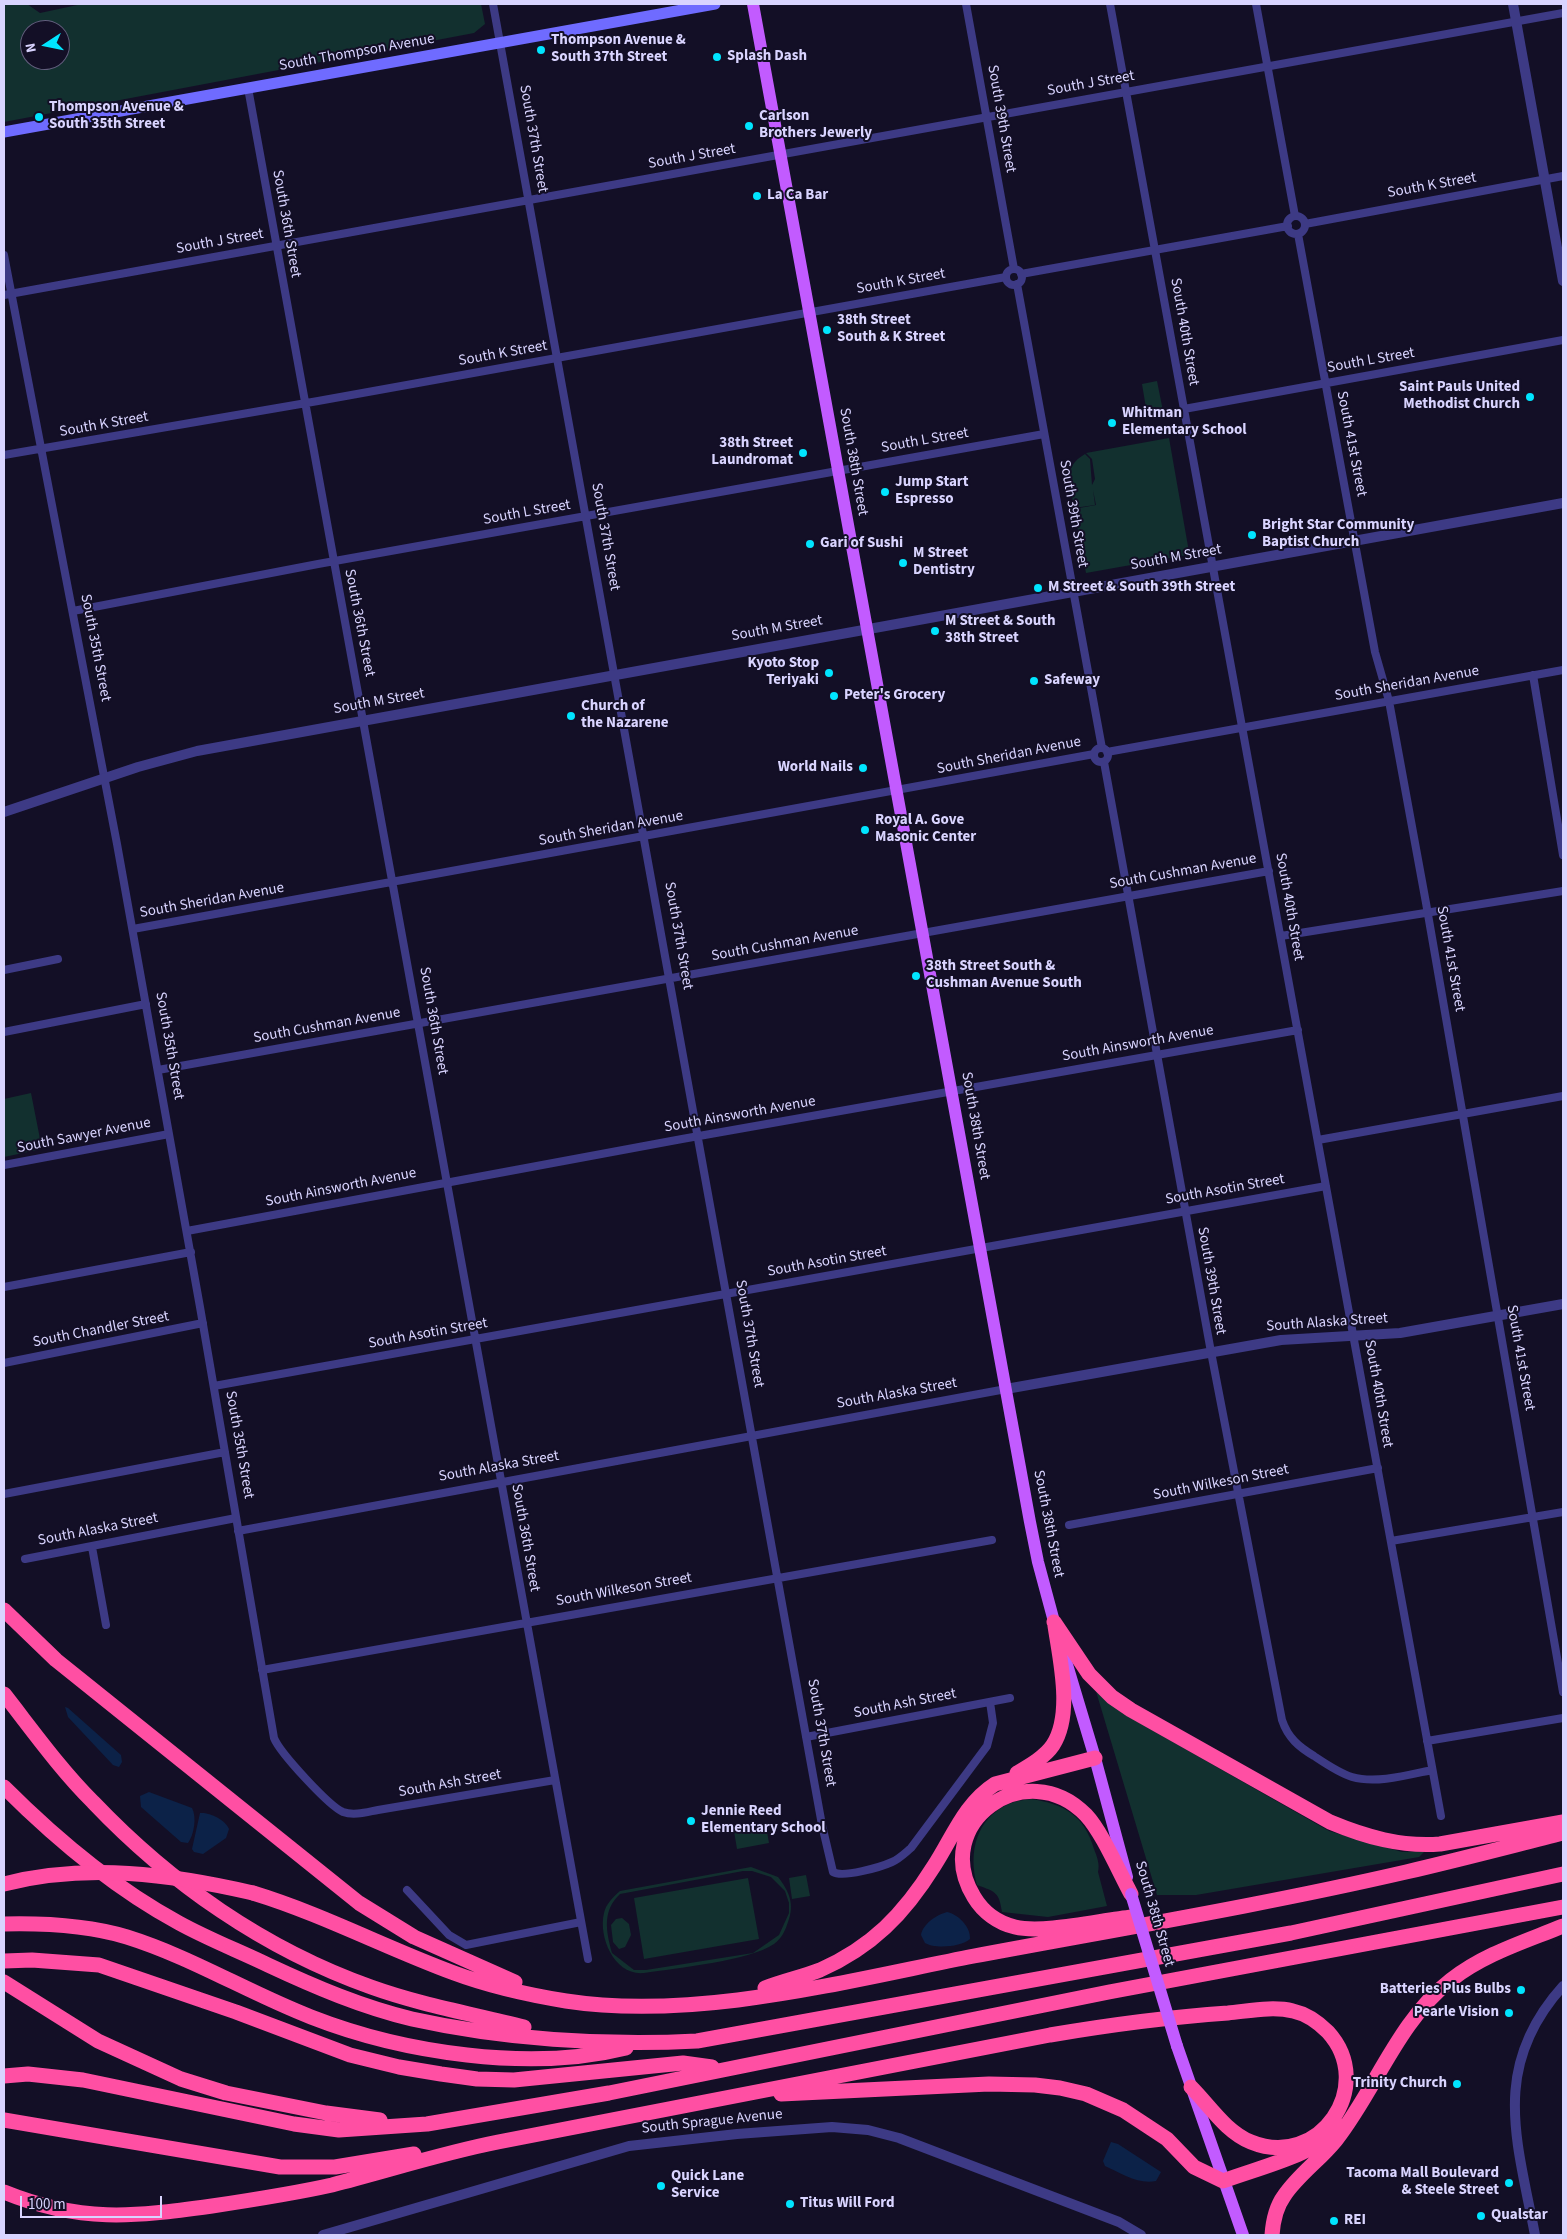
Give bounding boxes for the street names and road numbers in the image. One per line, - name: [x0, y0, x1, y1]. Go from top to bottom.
- street label: South Thompson Avenue: [278, 30, 436, 76]
- street label: South 39th Street: [983, 64, 1019, 174]
- street label: South J Street: [1046, 67, 1136, 101]
- street label: South 37th Street: [515, 84, 551, 194]
- street label: South J Street: [647, 140, 737, 174]
- street label: South 36th Street: [268, 169, 304, 279]
- street label: South K Street: [1386, 169, 1478, 203]
- street label: South J Street: [175, 225, 265, 259]
- street label: South K Street: [855, 265, 947, 299]
- street label: South 40th Street: [1166, 277, 1202, 387]
- street label: South K Street: [457, 337, 549, 371]
- street label: South L Street: [1326, 344, 1416, 378]
- street label: South 41st Street: [1332, 390, 1370, 498]
- street label: South 38th Street: [835, 407, 871, 517]
- street label: South K Street: [58, 408, 150, 442]
- street label: South L Street: [880, 424, 970, 458]
- street label: South 39th Street: [1055, 459, 1091, 569]
- street label: South 37th Street: [587, 482, 623, 592]
- street label: South L Street: [482, 496, 572, 530]
- street label: South M Street: [1129, 541, 1223, 575]
- street label: South 36th Street: [340, 568, 378, 678]
- street label: South 35th Street: [76, 593, 114, 703]
- street label: South M Street: [730, 612, 824, 646]
- street label: South Sheridan Avenue: [1333, 662, 1481, 706]
- street label: South M Street: [332, 685, 426, 719]
- street label: South Sheridan Avenue: [935, 733, 1083, 779]
- street label: South Sheridan Avenue: [537, 807, 685, 851]
- street label: South Cushman Avenue: [1108, 850, 1258, 894]
- street label: South 40th Street: [1271, 852, 1307, 962]
- street label: South Sheridan Avenue: [138, 879, 286, 923]
- street label: South 37th Street: [660, 881, 696, 991]
- street label: South 41st Street: [1432, 905, 1468, 1013]
- street label: South Cushman Avenue: [710, 922, 860, 966]
- street label: South 36th Street: [415, 966, 451, 1076]
- street label: South 35th Street: [151, 991, 187, 1101]
- street label: South Cushman Avenue: [252, 1004, 402, 1048]
- street label: South Ainsworth Avenue: [1061, 1022, 1215, 1066]
- street label: South 38th Street: [957, 1071, 993, 1181]
- street label: South Ainsworth Avenue: [663, 1093, 817, 1137]
- street label: South Sawyer Avenue: [16, 1114, 152, 1158]
- street label: South Ainsworth Avenue: [264, 1165, 418, 1211]
- street label: South Asotin Street: [1164, 1171, 1286, 1209]
- street label: South 39th Street: [1193, 1226, 1229, 1336]
- street label: South Asotin Street: [766, 1243, 888, 1281]
- street label: South 37th Street: [731, 1279, 767, 1389]
- street label: South 41st Street: [1502, 1304, 1538, 1412]
- street label: South Chandler Street: [31, 1308, 171, 1352]
- street label: South Alaska Street: [1266, 1310, 1388, 1336]
- street label: South Asotin Street: [367, 1315, 489, 1353]
- street label: South 40th Street: [1360, 1339, 1396, 1449]
- street label: South Alaska Street: [835, 1375, 959, 1413]
- street label: South 35th Street: [221, 1390, 257, 1500]
- street label: South Alaska Street: [437, 1448, 561, 1486]
- street label: South Wilkeson Street: [1152, 1461, 1290, 1505]
- street label: South 38th Street: [1029, 1469, 1067, 1579]
- street label: South 36th Street: [507, 1483, 543, 1593]
- street label: South Alaska Street: [37, 1510, 159, 1550]
- street label: South Wilkeson Street: [555, 1569, 693, 1611]
- street label: South 37th Street: [803, 1678, 839, 1788]
- street label: South Ash Street: [852, 1685, 958, 1723]
- street label: South Ash Street: [397, 1766, 503, 1802]
- street label: South 38th Street: [1130, 1859, 1178, 1969]
- street label: South Sprague Avenue: [641, 2106, 783, 2138]

